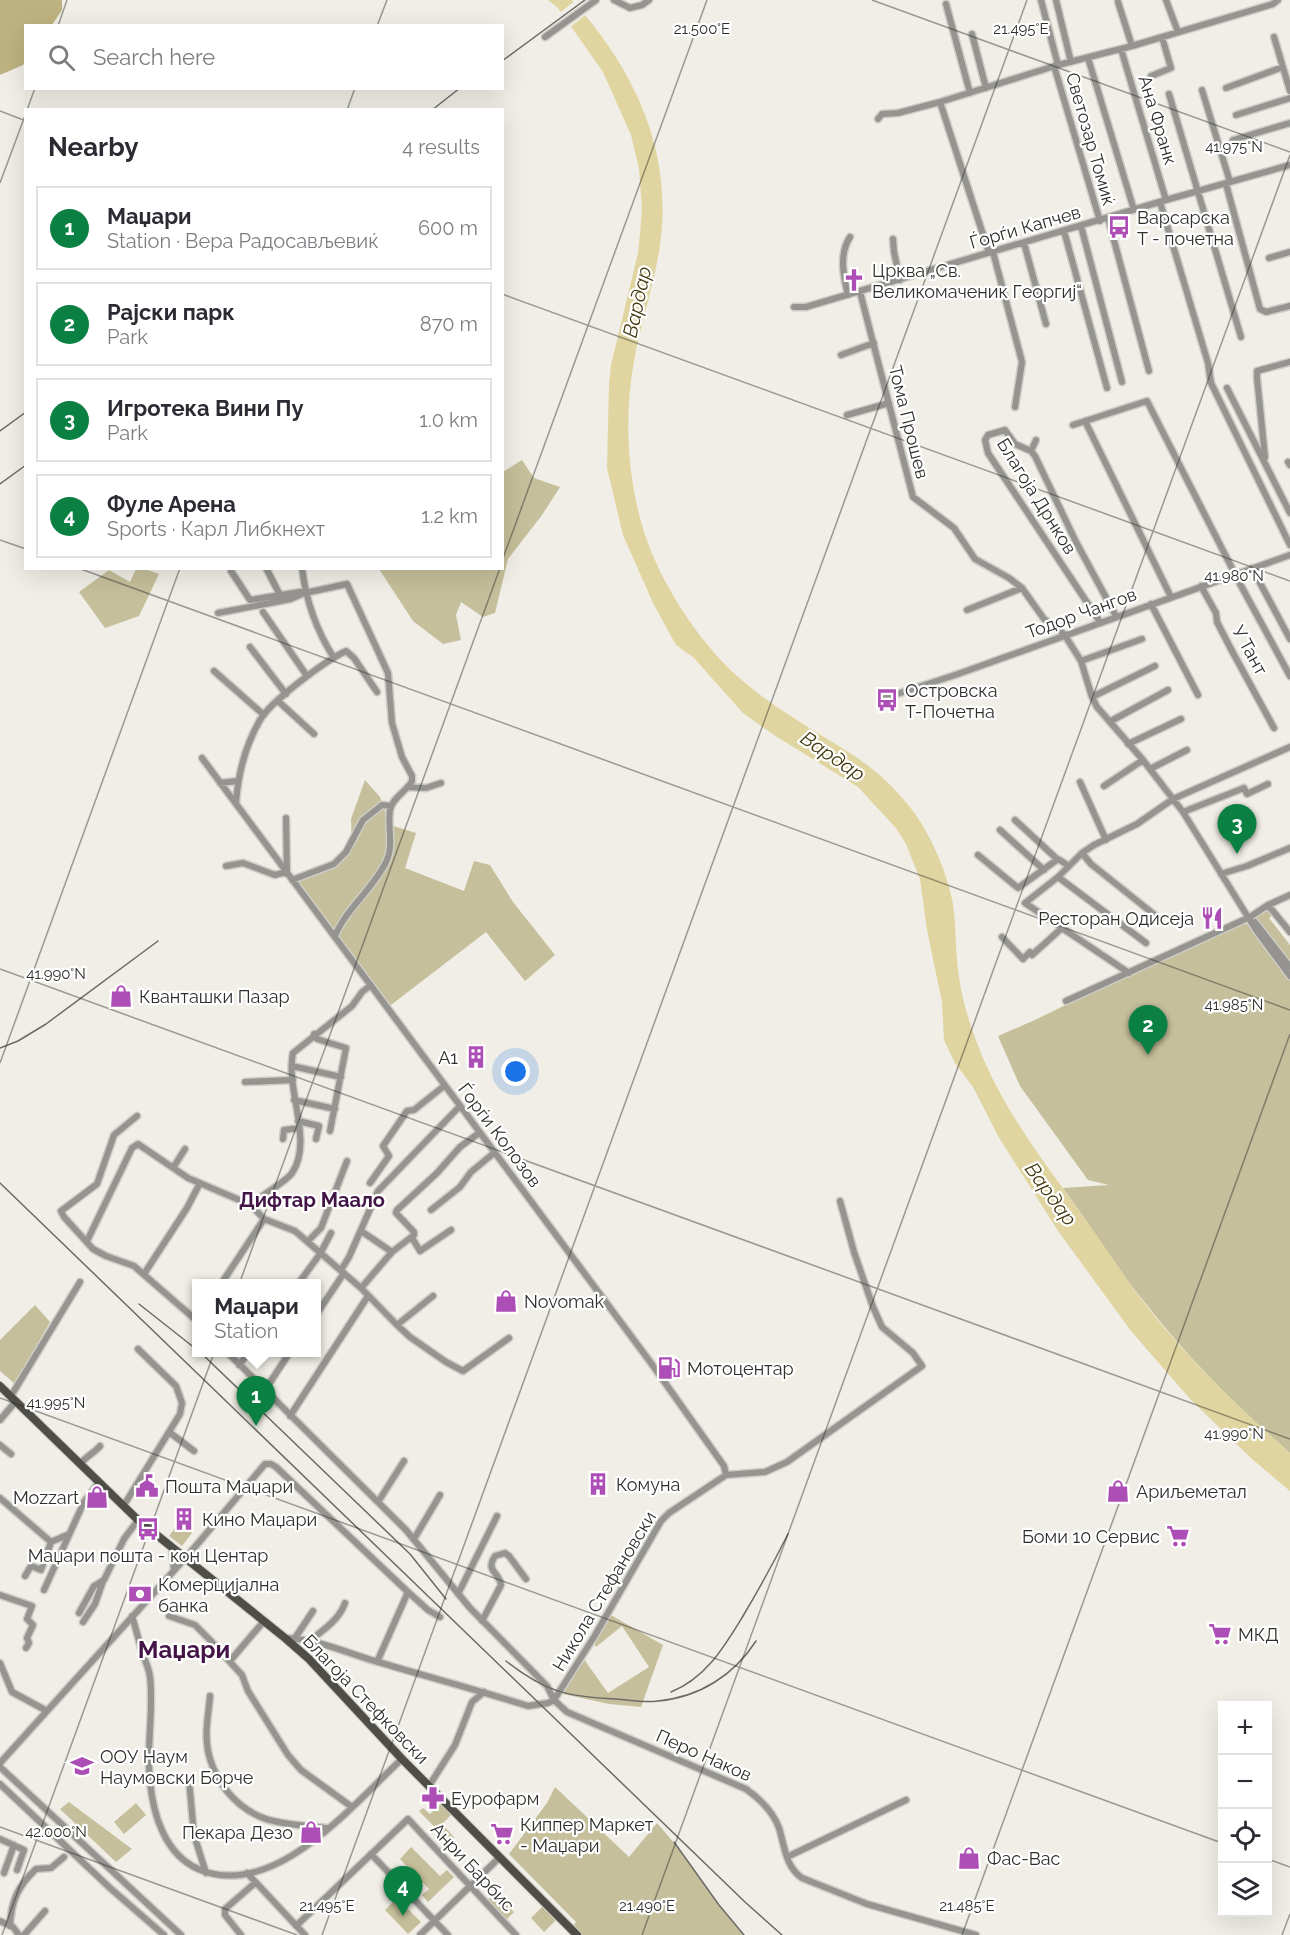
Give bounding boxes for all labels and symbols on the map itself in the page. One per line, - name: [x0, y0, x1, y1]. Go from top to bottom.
- text: 21.500°E: [674, 20, 730, 38]
- text: 21.495°E: [993, 20, 1049, 38]
- street label: Светозар Томиќ: [1062, 70, 1120, 208]
- street label: Ана Франк: [1134, 73, 1182, 167]
- text: 41.975°N: [1205, 138, 1263, 156]
- street label: Ѓорѓи Капчев: [967, 200, 1083, 253]
- place label: Варсарска Т - почетна: [1137, 207, 1234, 249]
- bus stop icon: Варсарска Т - почетна: [1106, 214, 1132, 240]
- place label: Црква „Св. Великомаченик Георгиј“: [872, 260, 1082, 302]
- water label: Вардар: [618, 264, 656, 340]
- church icon: Црква „Св. Великомаченик Георгиј“: [841, 267, 867, 293]
- street label: Тома Прошев: [885, 363, 933, 481]
- street label: Благоја Дрнков: [993, 434, 1081, 558]
- text: 41.980°N: [1204, 567, 1264, 585]
- street label: Тодор Чангов: [1023, 583, 1139, 643]
- street label: У Тант: [1228, 622, 1272, 679]
- place label: Островска Т-Почетна: [905, 680, 997, 722]
- bus stop icon: Островска Т-Почетна: [874, 687, 900, 713]
- water label: Вардар: [796, 726, 870, 786]
- pin: 3: [1218, 804, 1256, 854]
- restaurant icon: Ресторан Одисеја: [1199, 905, 1225, 931]
- place label: Ресторан Одисеја: [1038, 908, 1194, 929]
- text: 41.990°N: [26, 965, 86, 983]
- shop icon: Кванташки Пазар: [108, 983, 134, 1009]
- place label: Кванташки Пазар: [139, 986, 290, 1007]
- text: 41.985°N: [1205, 996, 1263, 1014]
- pin: 2: [1128, 1006, 1168, 1055]
- building icon: А1: [463, 1044, 489, 1070]
- place label: А1: [438, 1047, 458, 1068]
- your location: [501, 1057, 530, 1086]
- street label: Ѓорѓи Колозов: [454, 1078, 547, 1191]
- water label: Вардар: [1020, 1158, 1082, 1230]
- district label: Дифтар Маало: [239, 1188, 385, 1212]
- shop icon: Novomak: [493, 1288, 519, 1314]
- place label: Novomak: [524, 1291, 604, 1312]
- fuel station icon: Мотоцентар: [656, 1355, 682, 1381]
- place label: Мотоцентар: [687, 1358, 794, 1379]
- pin: 1: [236, 1376, 276, 1426]
- text: 41.995°N: [27, 1394, 85, 1412]
- text: 41.990°N: [1204, 1425, 1264, 1443]
- building icon: Комуна: [585, 1471, 611, 1497]
- public building icon: Пошта Маџари: [134, 1473, 160, 1499]
- place label: Комуна: [616, 1474, 680, 1495]
- place label: Пошта Маџари: [165, 1476, 293, 1497]
- shop icon: Ариљеметал: [1105, 1478, 1131, 1504]
- place label: Ариљеметал: [1136, 1481, 1247, 1502]
- shop icon: Mozzart: [84, 1484, 110, 1510]
- place label: Mozzart: [13, 1487, 79, 1508]
- building icon: Кино Маџари: [171, 1506, 197, 1532]
- street label: Никола Стефановски: [548, 1507, 660, 1675]
- place label: Кино Маџари: [202, 1509, 317, 1530]
- bus stop icon: Маџари пошта - кон Центар: [135, 1516, 161, 1542]
- supermarket icon: Боми 10 Сервис: [1165, 1523, 1191, 1549]
- place label: Боми 10 Сервис: [1022, 1526, 1160, 1547]
- place label: Маџари пошта - кон Центар: [28, 1545, 268, 1566]
- place label: Комерцијална банка: [158, 1574, 279, 1616]
- bank icon: Комерцијална банка: [127, 1581, 153, 1607]
- supermarket icon: МКД: [1207, 1621, 1233, 1647]
- place label: МКД: [1238, 1624, 1279, 1645]
- street label: Благоја Стефковски: [299, 1630, 433, 1768]
- district label: Маџари: [138, 1635, 230, 1664]
- street label: Перо Наков: [653, 1725, 755, 1785]
- place label: ООУ Наум Наумовски Борче: [100, 1746, 254, 1788]
- school or university icon: ООУ Наум Наумовски Борче: [69, 1753, 95, 1779]
- pharmacy icon: Еурофарм: [420, 1785, 446, 1811]
- place label: Еурофарм: [451, 1788, 539, 1809]
- place label: Киппер Маркет - Маџари: [520, 1814, 654, 1856]
- street label: Анри Барбис: [427, 1818, 519, 1916]
- shop icon: Пекара Дезо: [298, 1819, 324, 1845]
- supermarket icon: Киппер Маркет - Маџари: [489, 1821, 515, 1847]
- place label: Пекара Дезо: [182, 1822, 293, 1843]
- text: 42.000°N: [25, 1823, 87, 1841]
- shop icon: Фас-Вас: [956, 1845, 982, 1871]
- place label: Фас-Вас: [987, 1848, 1061, 1869]
- pin: 4: [384, 1866, 422, 1916]
- text: 21.495°E: [299, 1897, 355, 1915]
- text: 21.490°E: [619, 1897, 675, 1915]
- text: 21.485°E: [939, 1897, 995, 1915]

